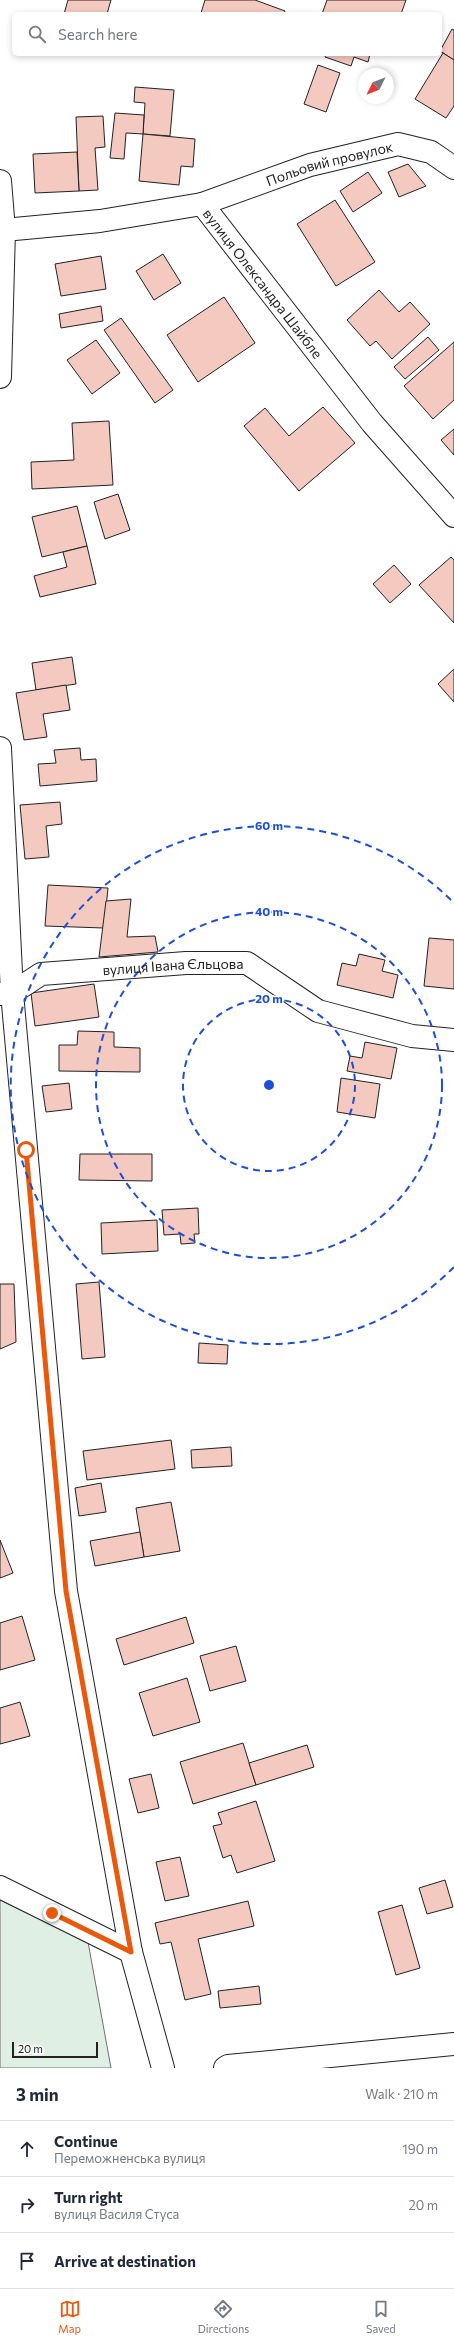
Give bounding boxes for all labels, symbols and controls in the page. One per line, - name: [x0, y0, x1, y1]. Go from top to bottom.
- search box: [12, 12, 442, 56]
- icon: search: [26, 23, 48, 45]
- text: Search here: [58, 25, 137, 43]
- north arrow: [358, 68, 394, 104]
- street label: Польовий провулок: [263, 137, 395, 189]
- street label: вулиця Олександра Шайбле: [200, 205, 327, 361]
- text: 60 m: [255, 818, 283, 832]
- text: 40 m: [255, 904, 283, 918]
- street label: вулиця Івана Єльцова: [102, 954, 243, 978]
- text: 20 m: [255, 991, 283, 1005]
- centre of rings: [262, 1078, 276, 1092]
- route start: [17, 1141, 35, 1159]
- route end: [43, 1904, 61, 1922]
- scale bar: [12, 2040, 98, 2059]
- text: 20 m: [18, 2042, 43, 2055]
- text: 3 min: [16, 2084, 59, 2105]
- text: Walk · 210 m: [365, 2086, 438, 2102]
- text: Continue: [54, 2132, 118, 2150]
- icon: ahead: [16, 2138, 38, 2160]
- text: 190 m: [402, 2141, 438, 2157]
- text: Переможненська вулиця: [54, 2150, 205, 2166]
- text: Turn right: [54, 2188, 123, 2206]
- icon: right: [16, 2194, 38, 2216]
- text: 20 m: [409, 2197, 438, 2213]
- text: вулиця Василя Стуса: [54, 2206, 179, 2222]
- icon: arrive: [16, 2250, 38, 2272]
- text: Arrive at destination: [54, 2252, 196, 2270]
- tab: Map: [58, 2298, 81, 2335]
- tab: Directions: [198, 2298, 249, 2335]
- tab: Saved: [366, 2298, 396, 2335]

